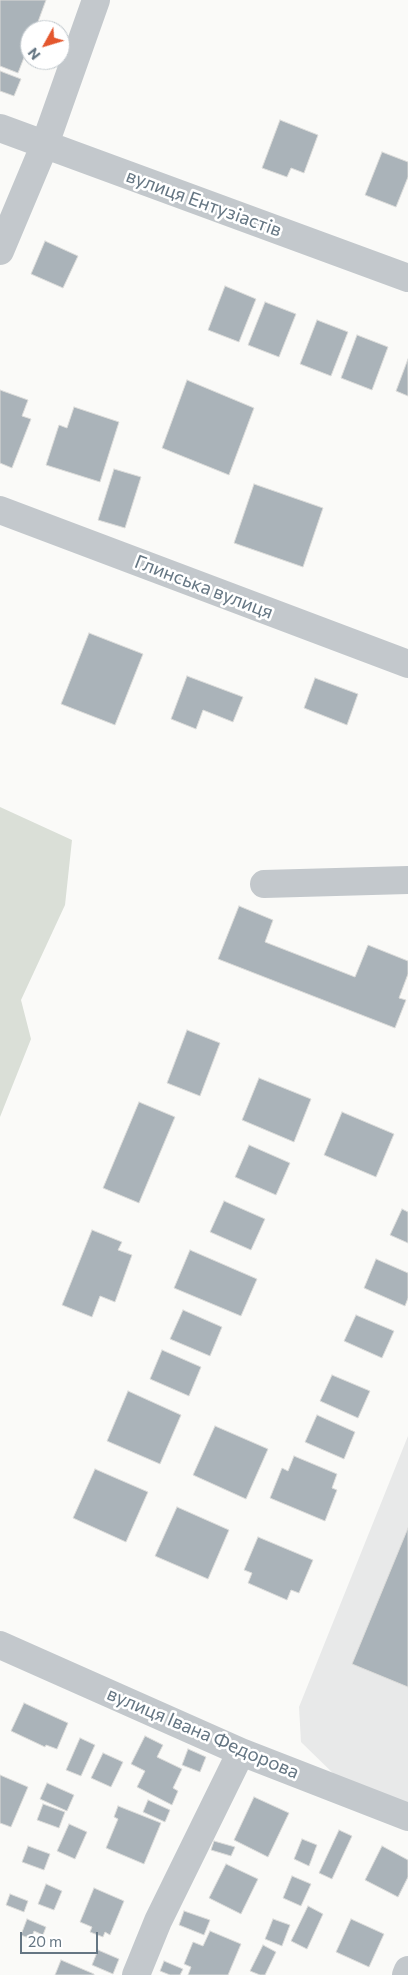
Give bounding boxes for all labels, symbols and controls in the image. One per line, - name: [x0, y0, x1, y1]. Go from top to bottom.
- north arrow: [20, 20, 70, 70]
- text: N: [24, 45, 44, 64]
- street label: вулиця Ентузіастів: [123, 164, 285, 242]
- street label: Глинська вулиця: [132, 550, 276, 624]
- street label: вулиця Івана Федорова: [104, 1682, 302, 1784]
- scale bar: [22, 1922, 100, 1954]
- text: 20 m: [28, 1932, 62, 1950]

